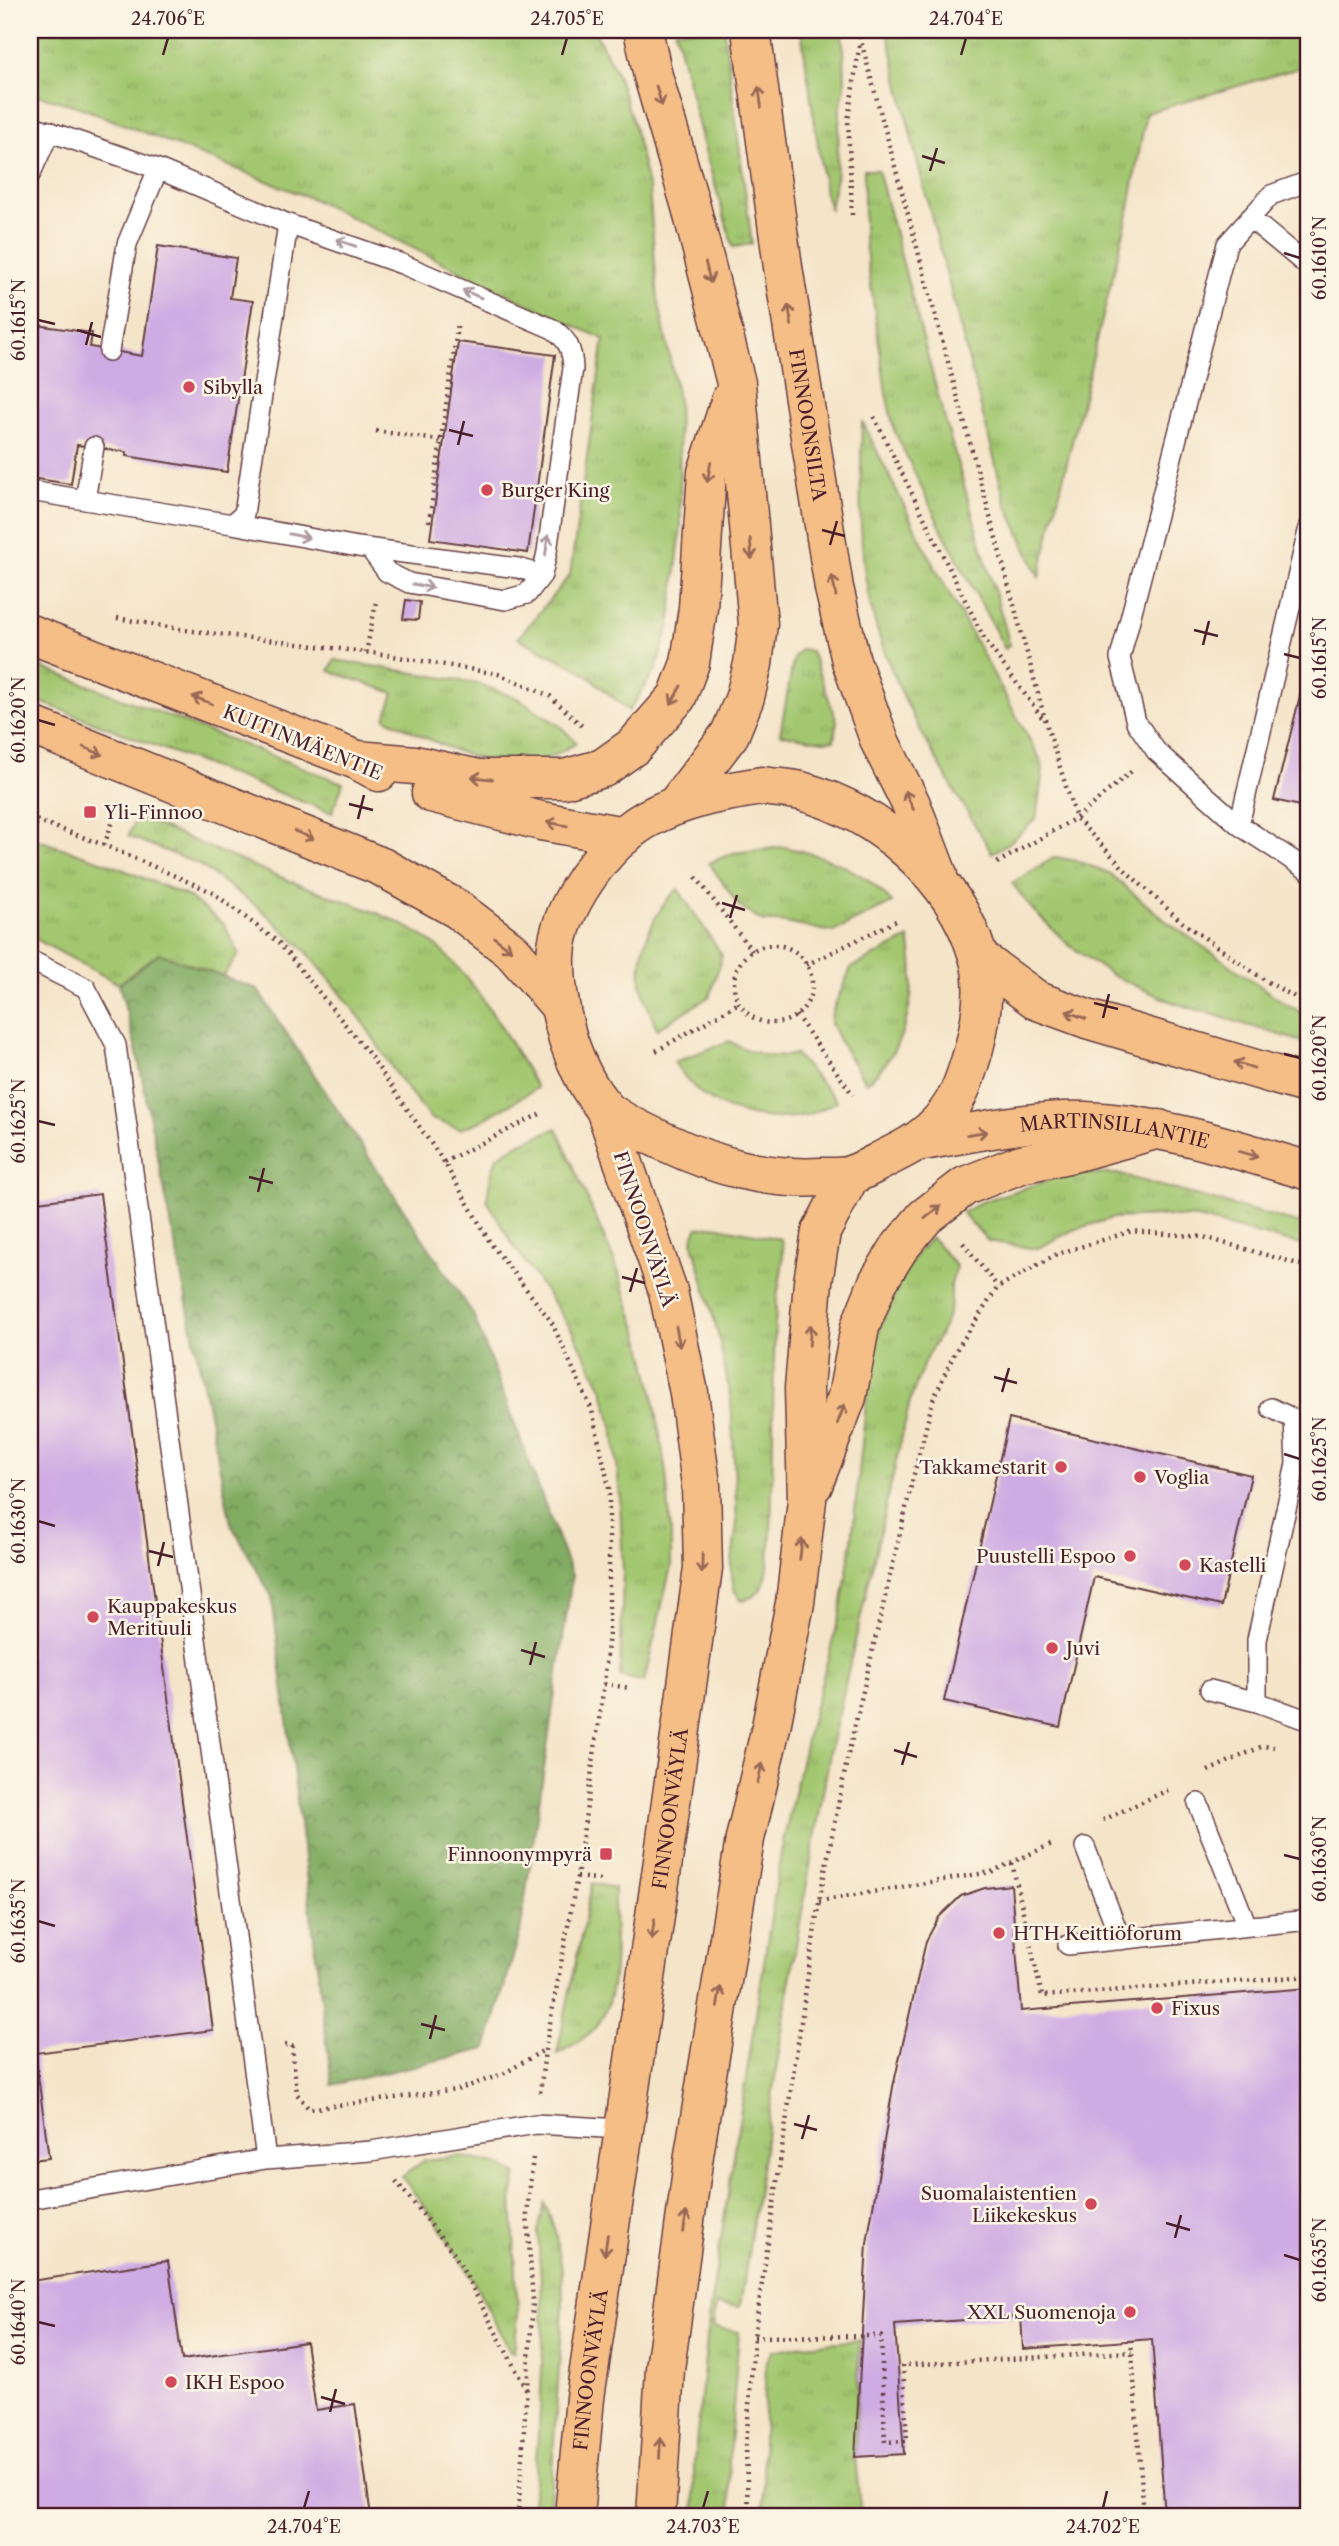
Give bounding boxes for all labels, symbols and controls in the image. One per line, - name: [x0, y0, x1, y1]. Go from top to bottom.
- text: 24.706°E: [131, 8, 205, 30]
- text: 24.705°E: [530, 8, 604, 30]
- text: 24.704°E: [929, 8, 1003, 30]
- one-way arrow: [653, 85, 666, 107]
- one-way arrow: [754, 86, 767, 109]
- text: 60.1610°N: [1309, 216, 1331, 300]
- one-way arrow: [335, 236, 357, 248]
- one-way arrow: [702, 261, 715, 284]
- text: 60.1615°N: [8, 279, 30, 361]
- one-way arrow: [461, 287, 483, 300]
- one-way arrow: [783, 304, 796, 327]
- street label: FINNOONSILTA: [784, 347, 831, 504]
- place label: Sibylla: [203, 376, 263, 399]
- marker: Sibylla: [181, 379, 197, 395]
- one-way arrow: [702, 460, 715, 483]
- place label: Burger King: [501, 479, 611, 502]
- marker: Burger King: [479, 482, 495, 498]
- one-way arrow: [287, 530, 310, 544]
- one-way arrow: [541, 535, 554, 557]
- one-way arrow: [745, 537, 758, 560]
- one-way arrow: [827, 575, 840, 598]
- one-way arrow: [411, 580, 434, 593]
- text: 60.1615°N: [1309, 617, 1331, 699]
- text: 60.1620°N: [8, 676, 30, 764]
- one-way arrow: [669, 685, 683, 705]
- one-way arrow: [192, 693, 213, 706]
- street label: KUITINMÄENTIE: [220, 700, 386, 785]
- one-way arrow: [82, 745, 104, 758]
- one-way arrow: [471, 772, 494, 785]
- one-way arrow: [902, 790, 915, 811]
- place label: Yli-Finnoo: [103, 801, 203, 824]
- marker: Yli-Finnoo: [82, 804, 98, 820]
- one-way arrow: [546, 817, 569, 830]
- one-way arrow: [293, 830, 315, 843]
- one-way arrow: [493, 937, 511, 952]
- one-way arrow: [1065, 1008, 1087, 1020]
- text: 60.1620°N: [1309, 1014, 1331, 1102]
- one-way arrow: [1233, 1057, 1255, 1070]
- text: 60.1625°N: [8, 1078, 30, 1164]
- street label: MARTINSILLANTIE: [1019, 1110, 1212, 1154]
- one-way arrow: [965, 1126, 988, 1139]
- street label: FINNOONVÄYLÄ: [608, 1148, 681, 1311]
- one-way arrow: [1237, 1148, 1259, 1161]
- one-way arrow: [923, 1204, 941, 1220]
- one-way arrow: [804, 1324, 817, 1346]
- one-way arrow: [671, 1325, 685, 1348]
- one-way arrow: [835, 1404, 848, 1425]
- text: 60.1625°N: [1309, 1416, 1331, 1502]
- place label: Takkamestarit: [919, 1456, 1047, 1479]
- marker: Takkamestarit: [1053, 1459, 1069, 1475]
- place label: Voglia: [1153, 1466, 1209, 1489]
- marker: Voglia: [1132, 1469, 1148, 1485]
- text: 60.1630°N: [8, 1478, 30, 1564]
- one-way arrow: [795, 1538, 808, 1561]
- place label: Puustelli Espoo: [976, 1545, 1116, 1568]
- marker: Puustelli Espoo: [1122, 1548, 1138, 1564]
- one-way arrow: [695, 1551, 709, 1574]
- place label: Kastelli: [1199, 1554, 1267, 1577]
- marker: Kastelli: [1177, 1557, 1193, 1573]
- place label: Kauppakeskus Merituuli: [107, 1595, 237, 1640]
- marker: Kauppakeskus Merituuli: [85, 1609, 101, 1625]
- place label: Juvi: [1063, 1637, 1100, 1660]
- marker: Juvi: [1044, 1640, 1060, 1656]
- street label: FINNOONVÄYLÄ: [648, 1726, 693, 1891]
- one-way arrow: [754, 1762, 767, 1785]
- text: 60.1630°N: [1309, 1816, 1331, 1902]
- place label: Finnoonympyrä: [447, 1843, 592, 1866]
- marker: Finnoonympyrä: [598, 1846, 614, 1862]
- text: 60.1635°N: [8, 1878, 30, 1964]
- one-way arrow: [646, 1917, 659, 1940]
- place label: HTH Keittiöforum: [1013, 1922, 1182, 1945]
- marker: HTH Keittiöforum: [991, 1925, 1007, 1941]
- one-way arrow: [713, 1986, 726, 2009]
- place label: Fixus: [1171, 1997, 1220, 2020]
- marker: Fixus: [1149, 2000, 1165, 2016]
- place label: Suomalaistentien Liikekeskus: [921, 2182, 1077, 2227]
- marker: Suomalaistentien Liikekeskus: [1083, 2196, 1099, 2212]
- one-way arrow: [679, 2211, 692, 2234]
- text: 60.1635°N: [1309, 2217, 1331, 2303]
- one-way arrow: [599, 2233, 612, 2256]
- text: 60.1640°N: [8, 2278, 30, 2366]
- street label: FINNOONVÄYLÄ: [569, 2287, 613, 2452]
- place label: XXL Suomenoja: [966, 2301, 1116, 2324]
- marker: XXL Suomenoja: [1122, 2304, 1138, 2320]
- place label: IKH Espoo: [185, 2371, 285, 2394]
- marker: IKH Espoo: [163, 2374, 179, 2390]
- one-way arrow: [654, 2437, 667, 2460]
- text: 24.704°E: [267, 2516, 341, 2538]
- text: 24.703°E: [666, 2516, 740, 2538]
- text: 24.702°E: [1066, 2516, 1140, 2538]

